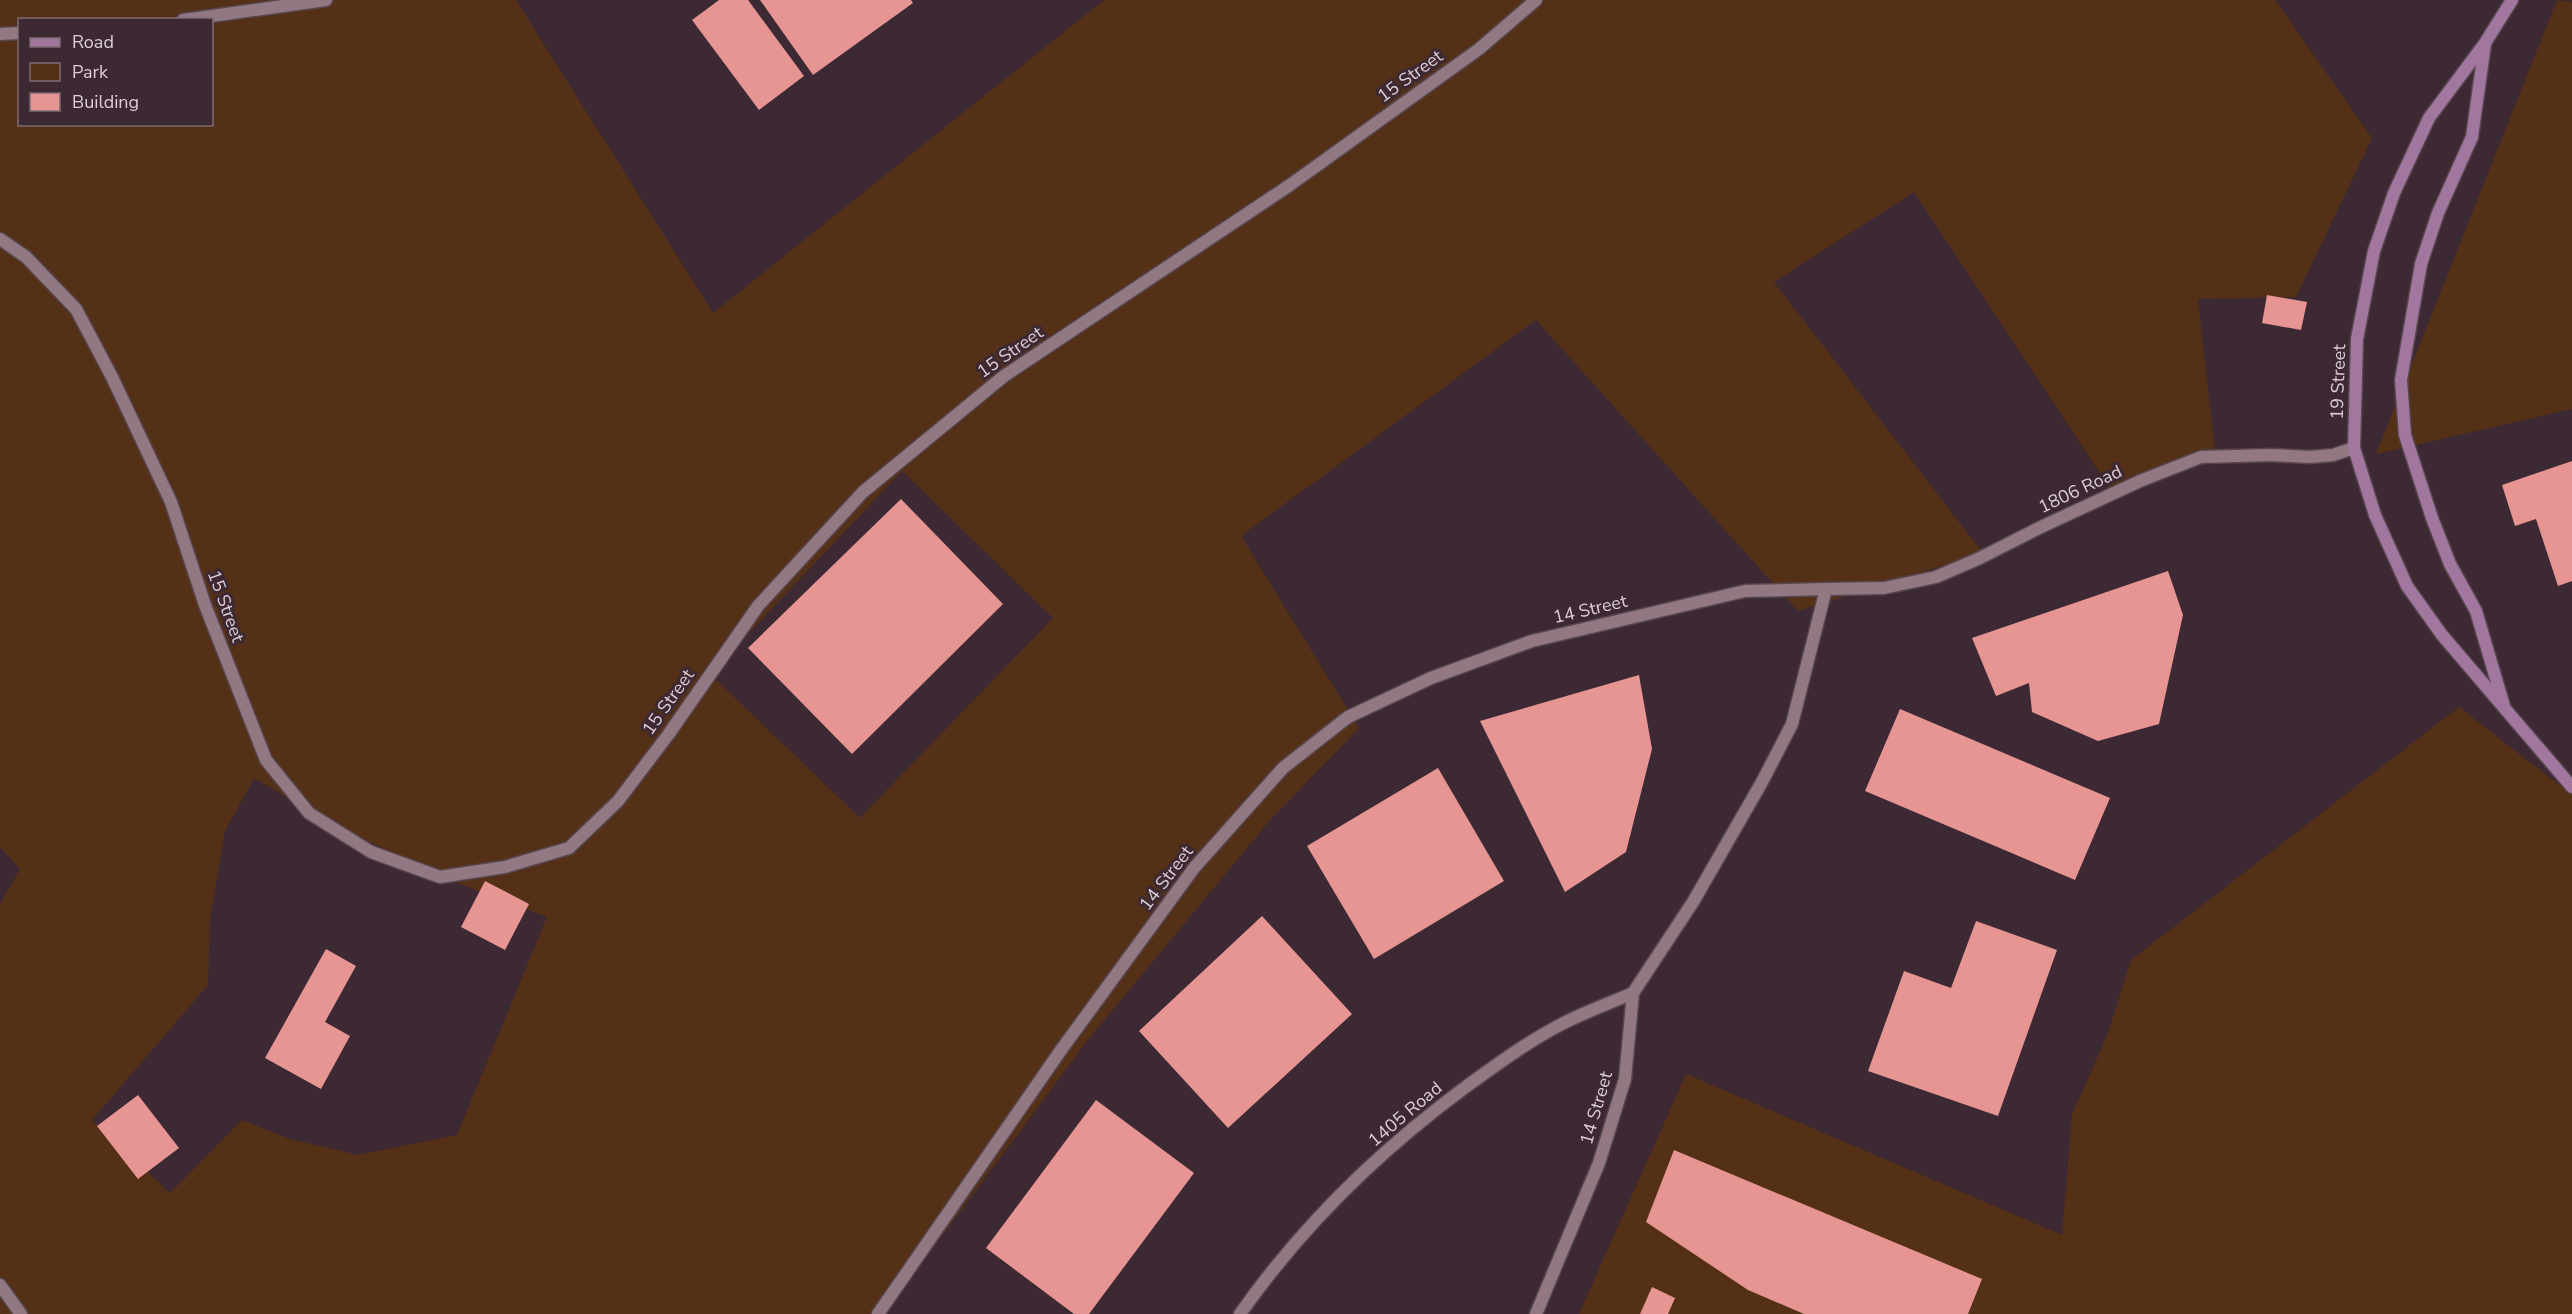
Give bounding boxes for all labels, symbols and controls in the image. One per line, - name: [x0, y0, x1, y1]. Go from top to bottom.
- legend: [18, 18, 213, 126]
- text: Road: [72, 30, 114, 54]
- street label: 15 Street: [1372, 44, 1448, 108]
- text: Park: [72, 60, 109, 84]
- text: Building: [72, 90, 139, 114]
- street label: 15 Street: [972, 320, 1048, 383]
- street label: 19 Street: [2325, 343, 2351, 420]
- street label: 1806 Road: [2034, 459, 2126, 519]
- street label: 15 Street: [202, 566, 250, 646]
- street label: 14 Street: [1551, 589, 1630, 629]
- street label: 15 Street: [637, 664, 700, 740]
- street label: 14 Street: [1134, 840, 1199, 915]
- street label: 14 Street: [1574, 1068, 1618, 1148]
- street label: 1405 Road: [1363, 1076, 1447, 1152]

